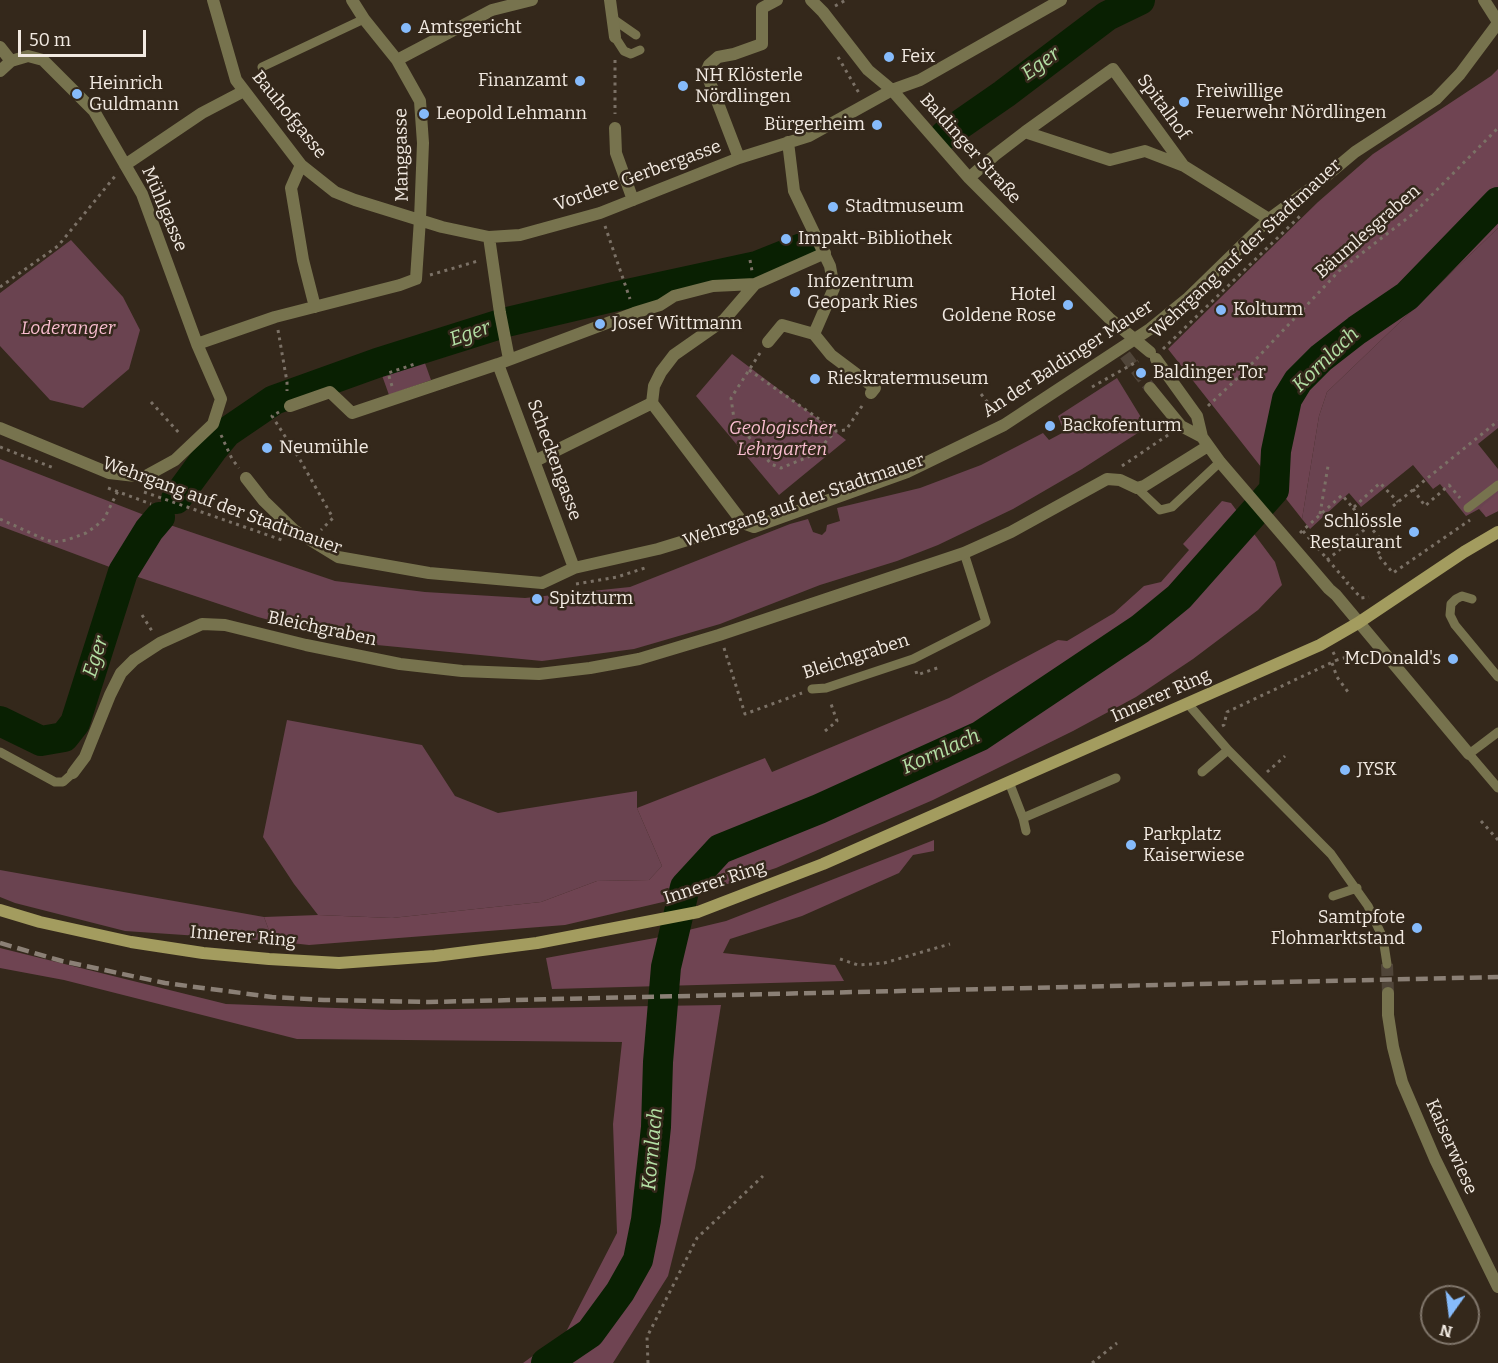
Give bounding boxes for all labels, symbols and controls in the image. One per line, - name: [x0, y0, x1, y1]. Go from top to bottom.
- place label: Amtsgericht: [418, 17, 522, 39]
- scale bar: [21, 18, 148, 56]
- marker: Amtsgericht: [399, 21, 413, 35]
- text: 50 m: [29, 29, 71, 51]
- water label: Eger: [1017, 42, 1065, 86]
- place label: Feix: [901, 46, 935, 68]
- marker: Feix: [882, 50, 896, 64]
- place label: NH Klösterle Nördlingen: [695, 65, 803, 107]
- street label: Bauhofgasse: [247, 67, 331, 163]
- place label: Finanzamt: [478, 70, 568, 92]
- street label: Spitalhof: [1132, 70, 1194, 144]
- place label: Heinrich Guldmann: [89, 73, 179, 116]
- marker: Finanzamt: [573, 74, 587, 88]
- marker: NH Klösterle Nördlingen: [676, 79, 690, 93]
- place label: Freiwillige Feuerwehr Nördlingen: [1196, 81, 1386, 124]
- marker: Heinrich Guldmann: [70, 87, 84, 101]
- street label: Baldinger Straße: [915, 90, 1025, 208]
- marker: Freiwillige Feuerwehr Nördlingen: [1177, 95, 1191, 109]
- place label: Leopold Lehmann: [436, 103, 587, 125]
- marker: Leopold Lehmann: [417, 107, 431, 121]
- street label: Manggasse: [390, 108, 414, 202]
- place label: Bürgerheim: [764, 114, 865, 136]
- marker: Bürgerheim: [870, 118, 884, 132]
- street label: Vordere Gerbergasse: [552, 136, 724, 216]
- street label: Wehrgang auf der Stadtmauer: [1146, 155, 1346, 343]
- street label: Mühlgasse: [136, 163, 192, 255]
- street label: Bäumlesgraben: [1311, 181, 1425, 283]
- place label: Stadtmuseum: [845, 196, 964, 218]
- marker: Stadtmuseum: [826, 200, 840, 214]
- place label: Impakt-Bibliothek: [798, 228, 952, 250]
- marker: Impakt-Bibliothek: [779, 232, 793, 246]
- place label: Infozentrum Geopark Ries: [807, 271, 918, 314]
- place label: Hotel Goldene Rose: [942, 284, 1056, 326]
- marker: Infozentrum Geopark Ries: [788, 285, 802, 299]
- street label: An der Baldinger Mauer: [979, 296, 1157, 422]
- marker: Hotel Goldene Rose: [1061, 298, 1075, 312]
- place label: Kolturm: [1233, 299, 1303, 321]
- marker: Kolturm: [1214, 303, 1228, 317]
- place label: Josef Wittmann: [612, 313, 742, 335]
- water label: Eger: [447, 316, 493, 352]
- marker: Josef Wittmann: [593, 317, 607, 331]
- park label: Loderanger: [21, 318, 115, 340]
- water label: Kornlach: [1288, 323, 1364, 397]
- place label: Baldinger Tor: [1153, 362, 1266, 384]
- marker: Baldinger Tor: [1134, 366, 1148, 380]
- place label: Rieskratermuseum: [827, 368, 989, 390]
- marker: Rieskratermuseum: [808, 372, 822, 386]
- street label: Scheckengasse: [522, 397, 586, 523]
- place label: Backofenturm: [1062, 415, 1182, 437]
- park label: Geologischer Lehrgarten: [729, 418, 835, 460]
- marker: Backofenturm: [1043, 419, 1057, 433]
- place label: Neumühle: [279, 437, 369, 459]
- marker: Neumühle: [260, 441, 274, 455]
- street label: Wehrgang auf der Stadtmauer: [681, 450, 927, 552]
- street label: Wehrgang auf der Stadtmauer: [99, 453, 345, 559]
- place label: Schlössle Restaurant: [1310, 511, 1402, 554]
- marker: Schlössle Restaurant: [1407, 525, 1421, 539]
- place label: Spitzturm: [549, 588, 633, 610]
- marker: Spitzturm: [530, 592, 544, 606]
- street label: Bleichgraben: [266, 607, 378, 651]
- street label: Bleichgraben: [800, 630, 912, 684]
- water label: Eger: [78, 634, 114, 680]
- place label: McDonald's: [1344, 648, 1441, 670]
- marker: McDonald's: [1446, 652, 1460, 666]
- street label: Innerer Ring: [1108, 665, 1214, 727]
- water label: Kornlach: [898, 724, 984, 780]
- place label: JYSK: [1357, 759, 1397, 781]
- marker: JYSK: [1338, 763, 1352, 777]
- place label: Parkplatz Kaiserwiese: [1143, 824, 1245, 866]
- marker: Parkplatz Kaiserwiese: [1124, 838, 1138, 852]
- street label: Innerer Ring: [661, 856, 769, 910]
- place label: Samtpfote Flohmarktstand: [1271, 907, 1405, 950]
- marker: Samtpfote Flohmarktstand: [1410, 921, 1424, 935]
- street label: Innerer Ring: [189, 922, 297, 952]
- street label: Kaiserwiese: [1420, 1096, 1482, 1198]
- water label: Kornlach: [637, 1107, 669, 1191]
- north arrow: [1420, 1285, 1480, 1345]
- text: N: [1438, 1320, 1454, 1342]

